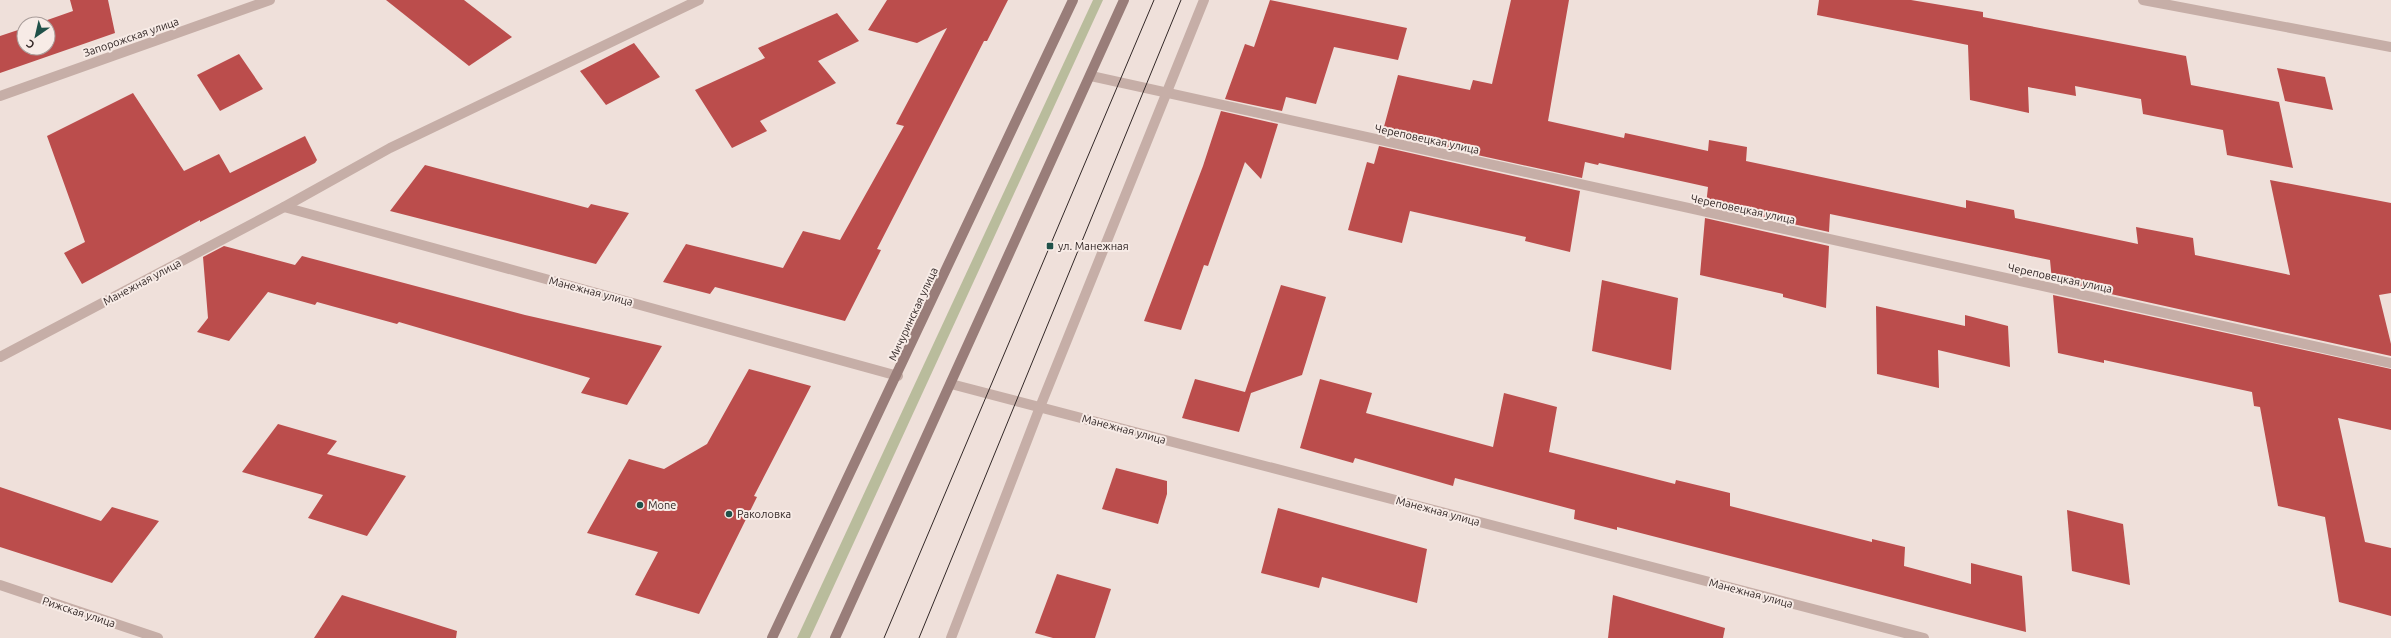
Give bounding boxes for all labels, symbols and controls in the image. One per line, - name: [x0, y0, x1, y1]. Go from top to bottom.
- street label: Запорожская улица: [82, 15, 180, 59]
- north arrow: [16, 16, 56, 56]
- text: С: [24, 37, 37, 51]
- street label: Череповецкая улица: [1374, 122, 1480, 156]
- street label: Череповецкая улица: [1690, 192, 1796, 226]
- place label: ул. Манежная: [1058, 240, 1129, 252]
- marker: ул. Манежная: [1045, 241, 1055, 251]
- street label: Манежная улица: [101, 256, 183, 308]
- street label: Череповецкая улица: [2007, 261, 2113, 295]
- street label: Мичуринская улица: [886, 265, 940, 363]
- street label: Манежная улица: [548, 274, 634, 308]
- street label: Манежная улица: [1081, 412, 1167, 446]
- street label: Манежная улица: [1395, 494, 1481, 528]
- place label: Mone: [648, 499, 676, 511]
- marker: Mone: [635, 500, 645, 510]
- place label: Раколовка: [737, 508, 791, 520]
- marker: Раколовка: [724, 509, 734, 519]
- street label: Манежная улица: [1708, 576, 1794, 610]
- street label: Рижская улица: [41, 595, 117, 629]

